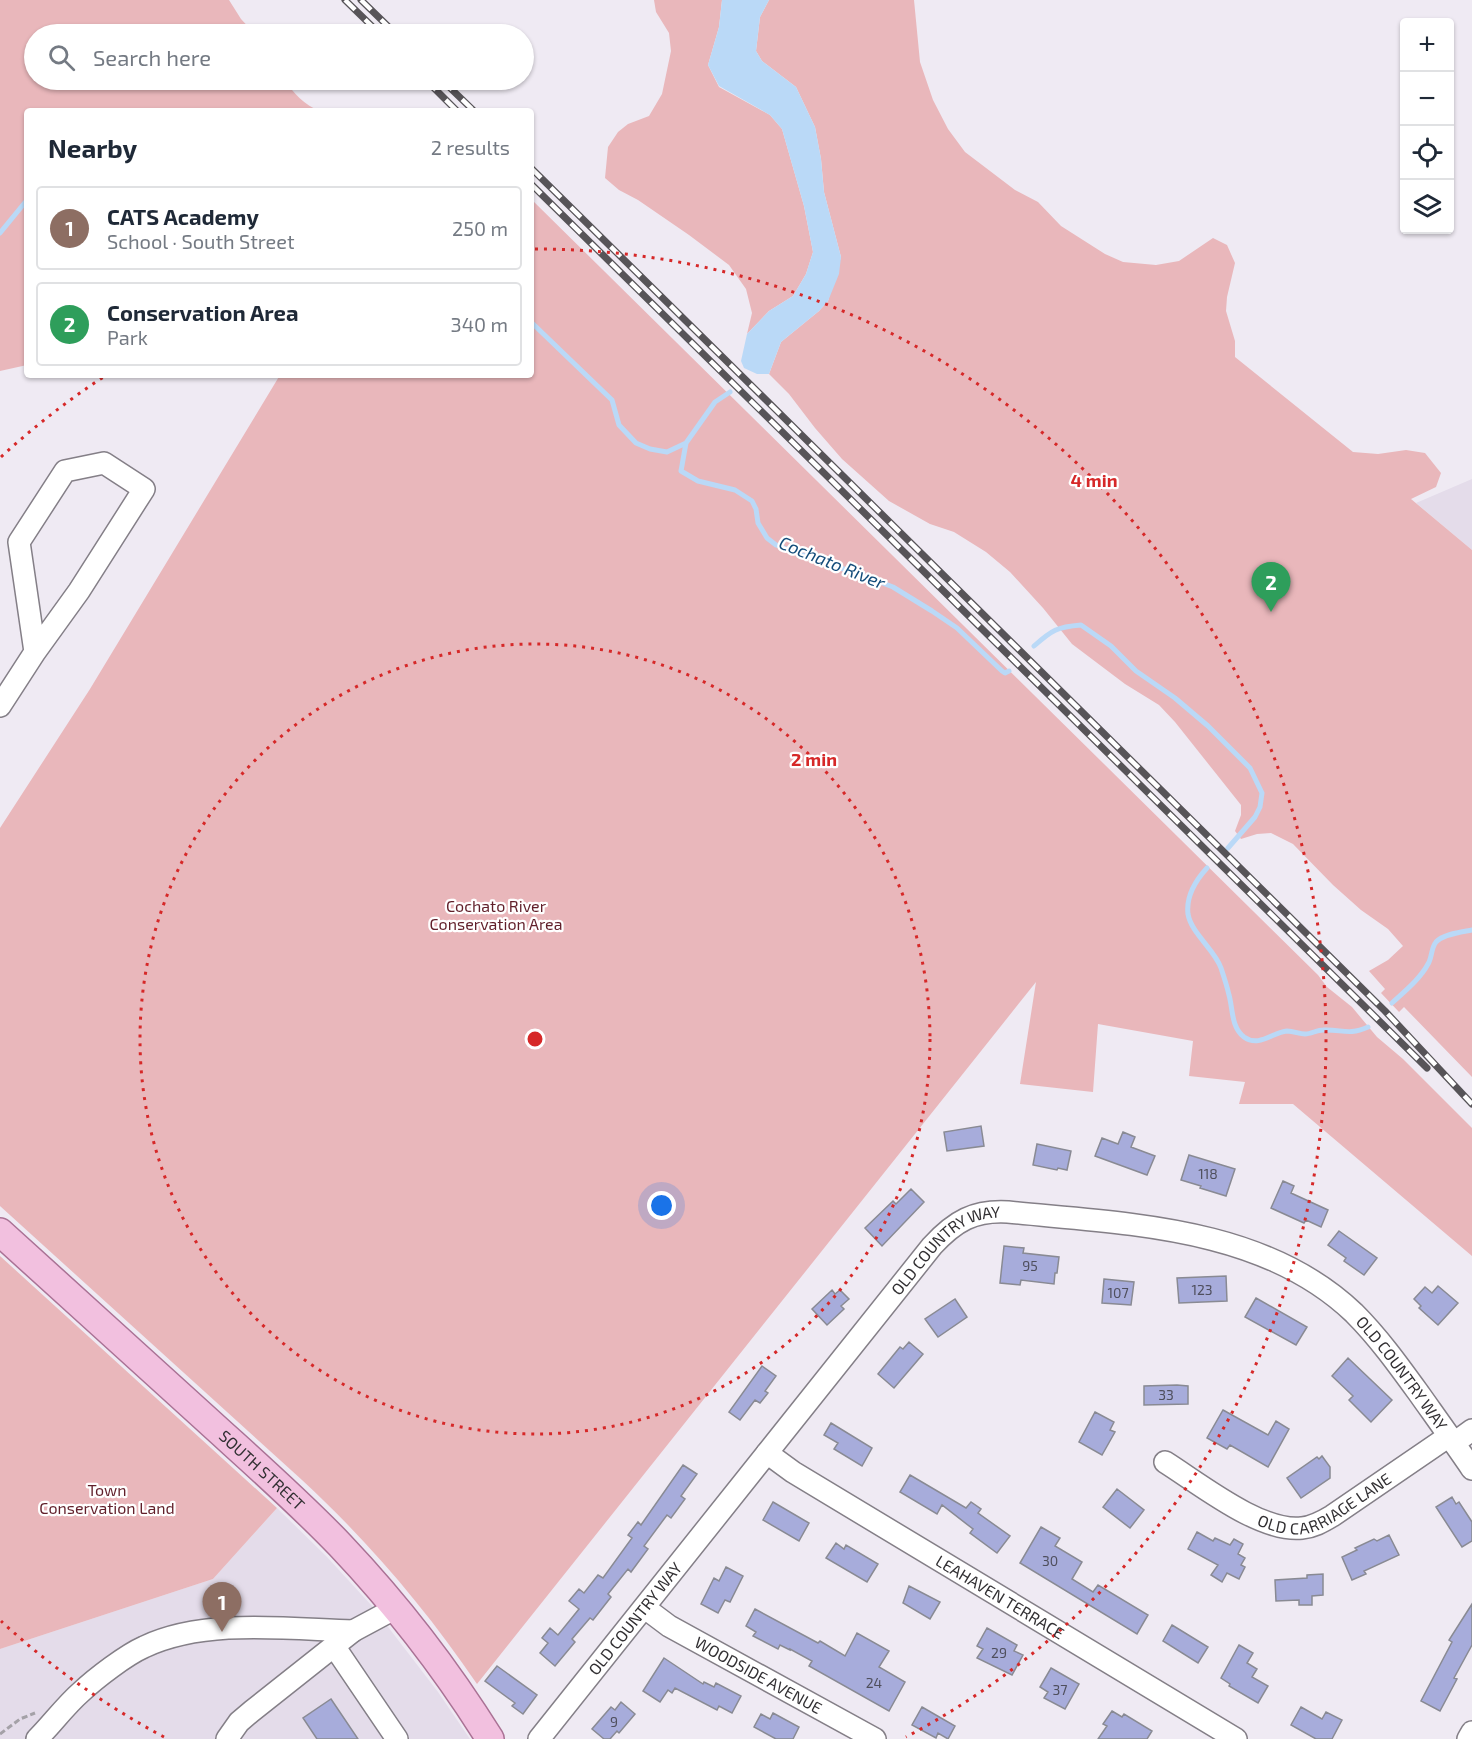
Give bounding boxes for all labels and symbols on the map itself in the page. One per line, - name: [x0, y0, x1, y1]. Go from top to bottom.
- text: 4 min: [1071, 469, 1118, 491]
- water label: Cochato River: [776, 531, 889, 594]
- pin: 2: [1252, 562, 1290, 612]
- text: 2 min: [791, 748, 837, 770]
- park label: Cochato River Conservation Area: [430, 896, 563, 933]
- centre of rings: [525, 1029, 545, 1049]
- house number: 118: [1198, 1165, 1218, 1182]
- your location: [647, 1191, 676, 1220]
- street label: OLD COUNTRY WAY: [887, 1202, 1001, 1298]
- house number: 95: [1022, 1257, 1038, 1274]
- house number: 123: [1191, 1281, 1213, 1298]
- house number: 107: [1107, 1284, 1129, 1301]
- street label: OLD COUNTRY WAY: [1353, 1312, 1452, 1434]
- house number: 33: [1158, 1386, 1174, 1403]
- street label: SOUTH STREET: [216, 1426, 309, 1514]
- street label: OLD CARRIAGE LANE: [1255, 1469, 1394, 1537]
- park label: Town Conservation Land: [39, 1480, 175, 1517]
- street label: LEAHAVEN TERRACE: [933, 1550, 1068, 1642]
- house number: 30: [1042, 1552, 1058, 1569]
- street label: OLD COUNTRY WAY: [584, 1558, 685, 1678]
- pin: 1: [202, 1582, 242, 1632]
- street label: WOODSIDE AVENUE: [692, 1632, 826, 1717]
- house number: 29: [991, 1644, 1007, 1661]
- house number: 24: [866, 1674, 882, 1691]
- house number: 37: [1053, 1681, 1067, 1698]
- house number: 9: [610, 1713, 618, 1730]

